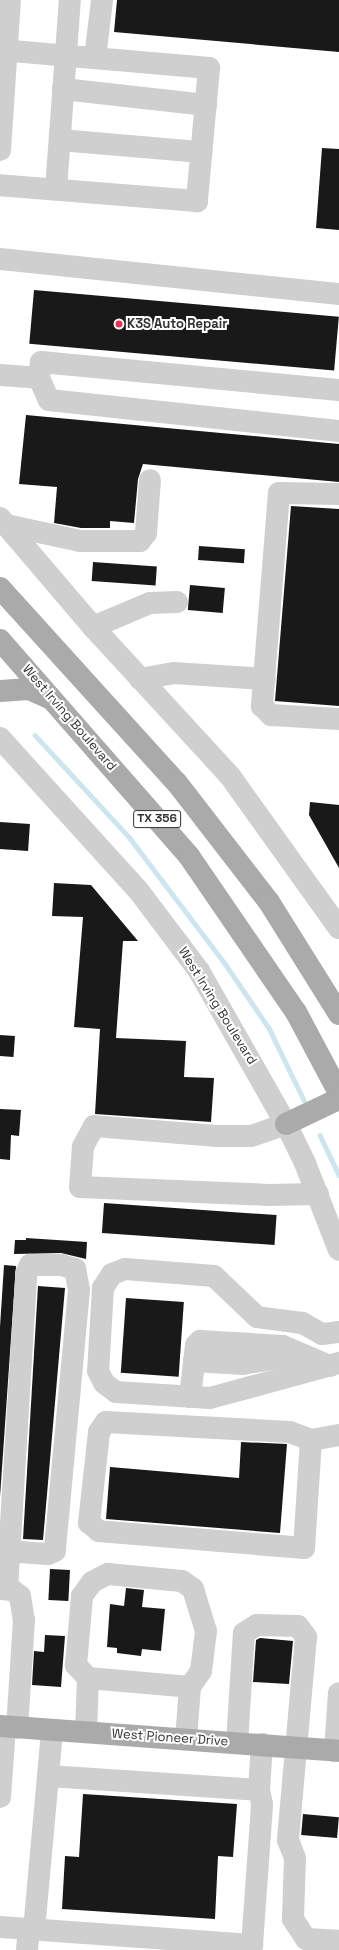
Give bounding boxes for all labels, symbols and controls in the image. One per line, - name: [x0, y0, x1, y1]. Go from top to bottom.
- place label: K3S Auto Repair: [127, 316, 228, 332]
- marker: K3S Auto Repair: [114, 319, 124, 329]
- street label: West Irving Boulevard: [19, 662, 119, 774]
- road number: TX 356: [133, 809, 181, 829]
- street label: West Irving Boulevard: [175, 944, 259, 1068]
- street label: West Pioneer Drive: [111, 1726, 229, 1750]

